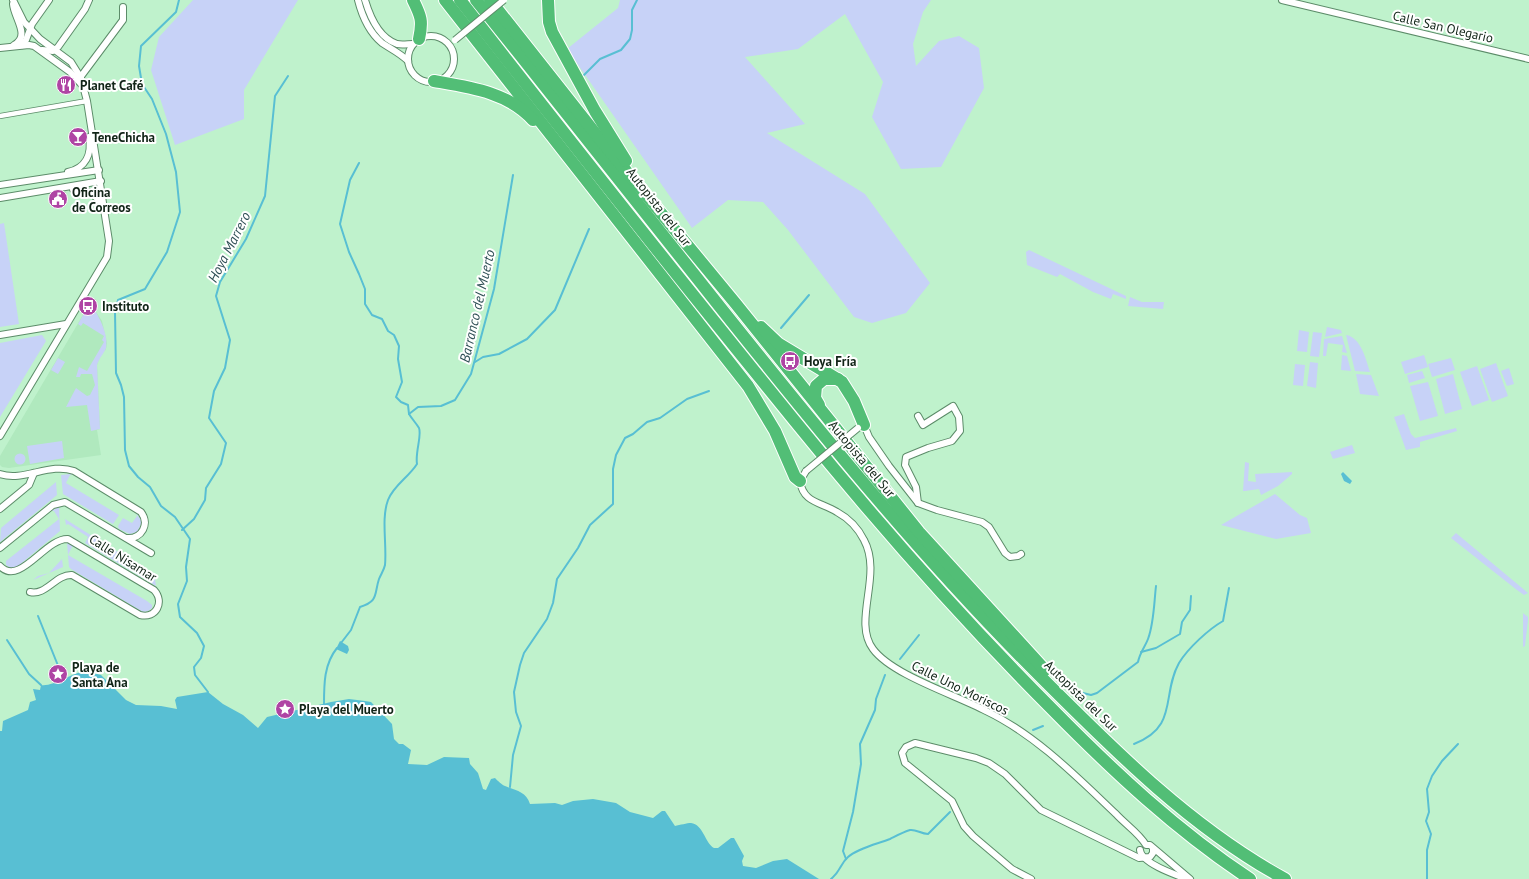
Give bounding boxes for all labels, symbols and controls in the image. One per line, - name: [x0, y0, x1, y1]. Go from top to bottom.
- street label: Calle San Olegario: [1391, 7, 1495, 47]
- restaurant icon: Planet Café: [55, 74, 77, 96]
- place label: Planet Café: [80, 77, 144, 94]
- bar icon: TeneChicha: [67, 126, 89, 148]
- place label: TeneChicha: [92, 129, 155, 146]
- street label: Autopista del Sur: [623, 164, 695, 250]
- place label: Oficina de Correos: [72, 184, 131, 216]
- public building icon: Oficina de Correos: [47, 188, 69, 210]
- water label: Hoya Marrero: [204, 209, 254, 285]
- water label: Barranco del Muerto: [455, 248, 499, 364]
- bus stop icon: Instituto: [77, 295, 99, 317]
- place label: Instituto: [102, 298, 149, 315]
- bus stop icon: Hoya Fría: [779, 350, 801, 372]
- place label: Hoya Fría: [804, 353, 856, 370]
- street label: Autopista del Sur: [825, 417, 900, 501]
- street label: Calle Nisamar: [86, 530, 161, 586]
- street label: Calle Uno Moriscos: [909, 657, 1011, 719]
- street label: Autopista del Sur: [1041, 657, 1122, 736]
- place label: Playa de Santa Ana: [72, 659, 128, 691]
- place icon: Playa de Santa Ana: [47, 663, 69, 685]
- place icon: Playa del Muerto: [274, 698, 296, 720]
- place label: Playa del Muerto: [299, 701, 394, 718]

